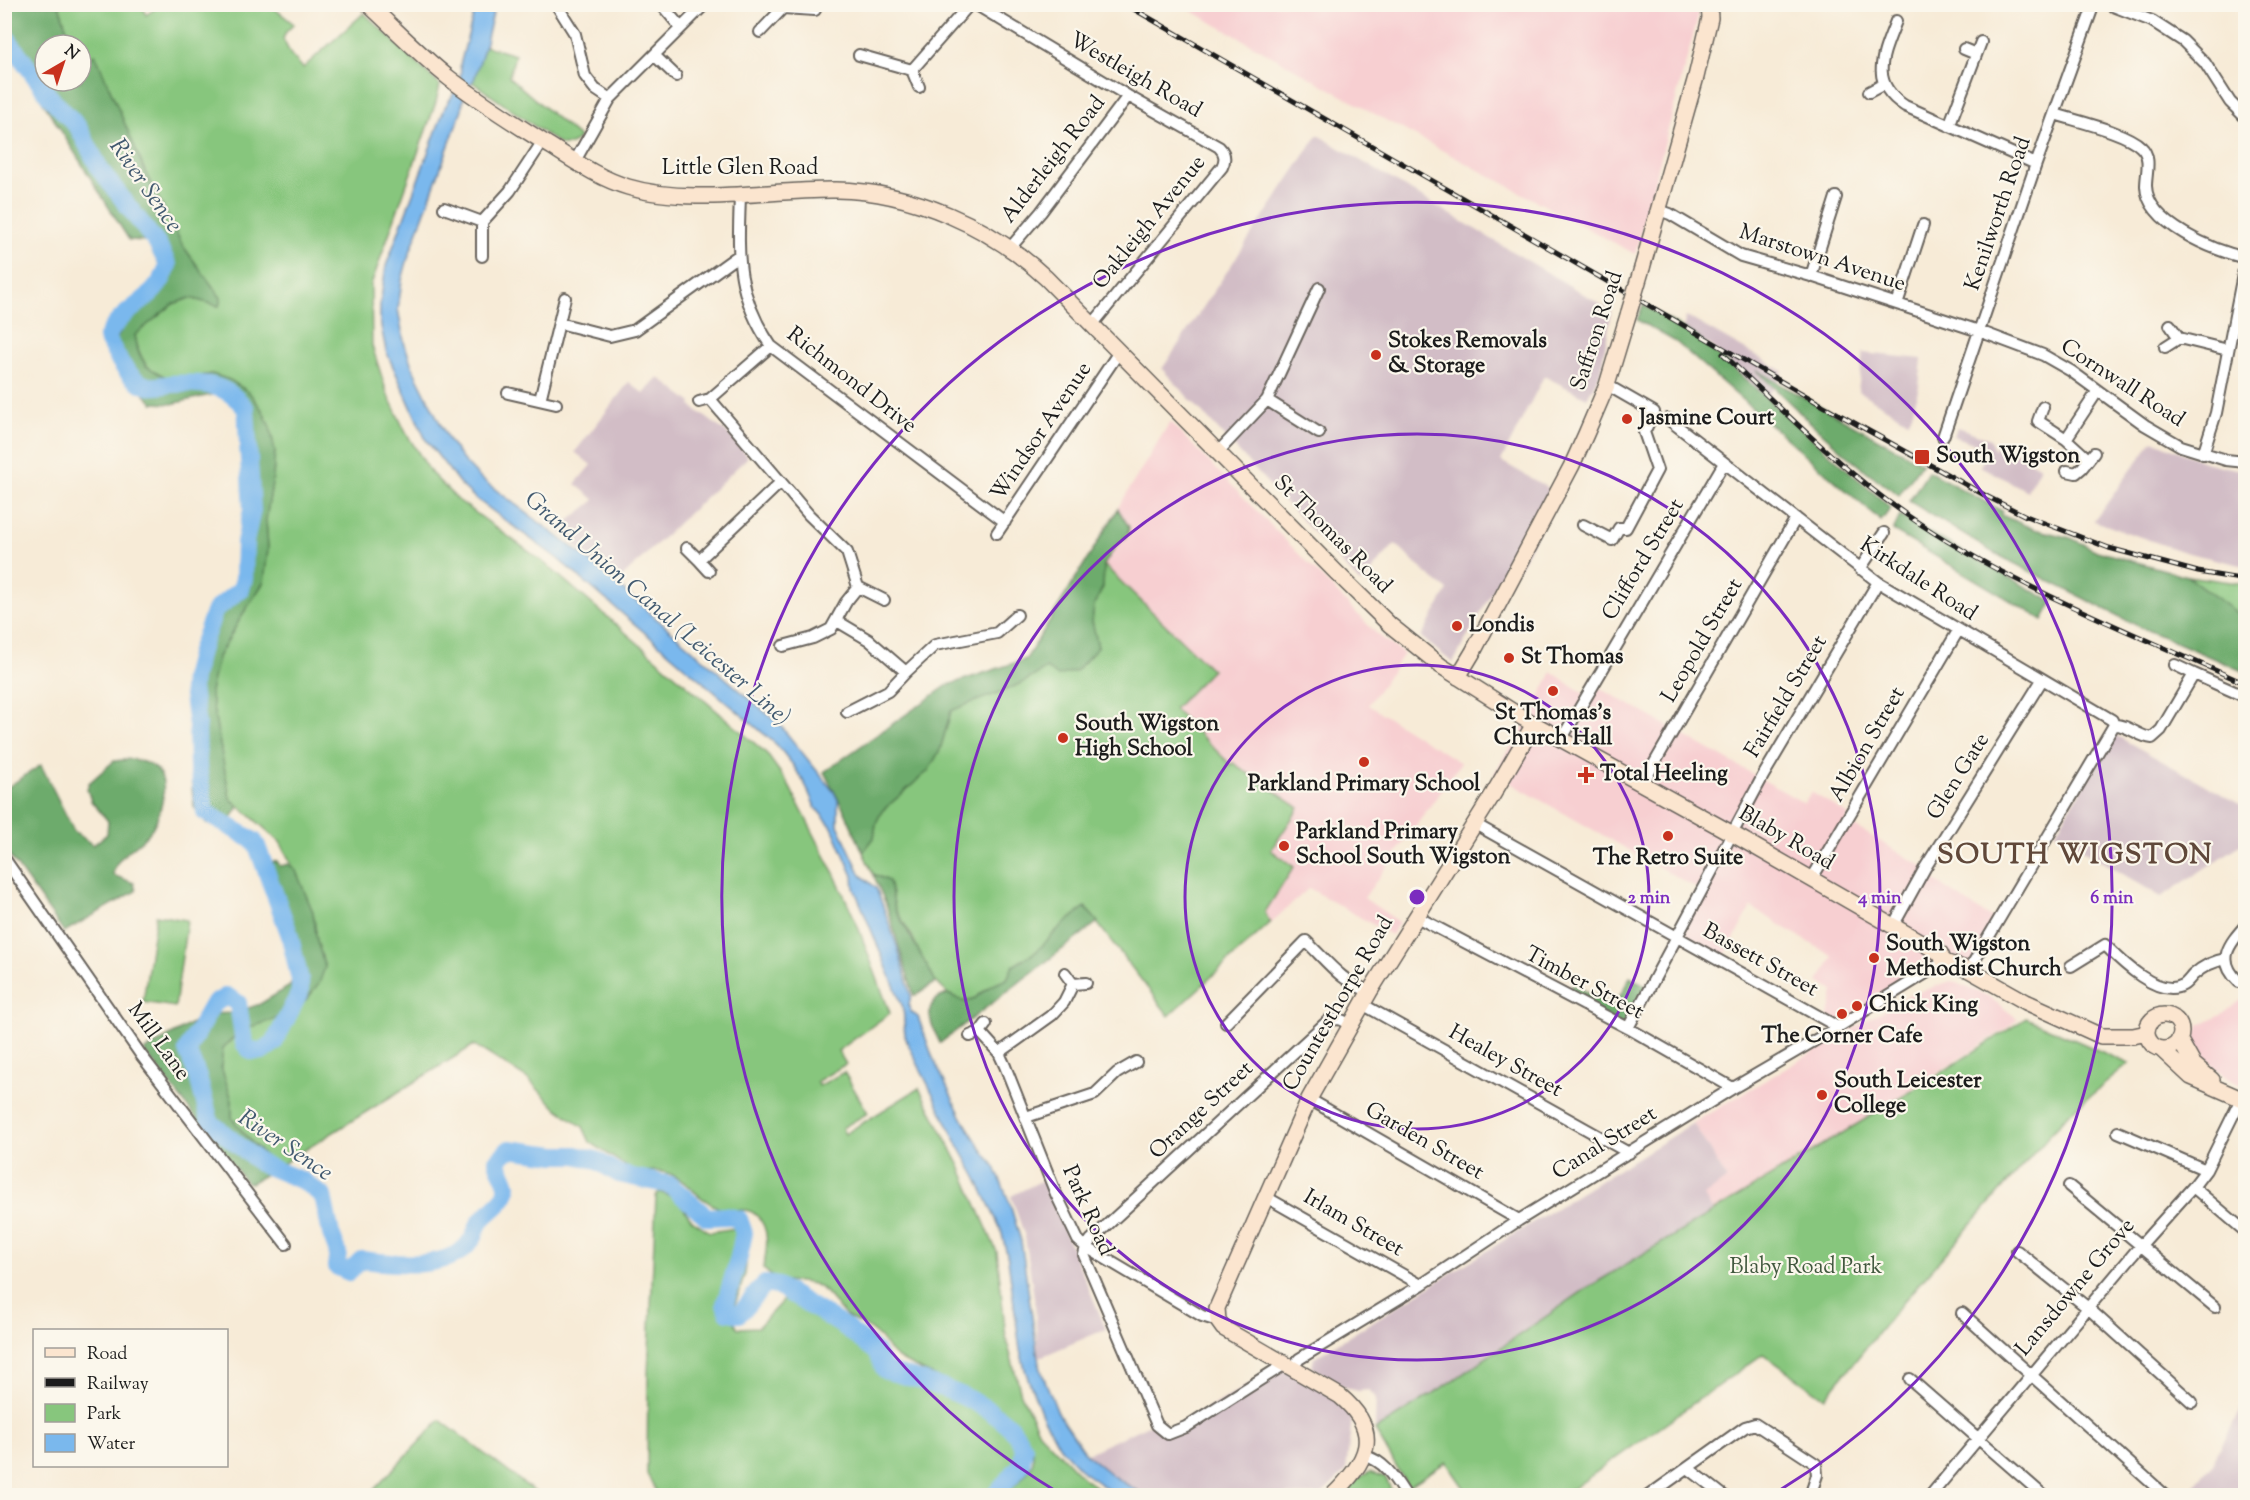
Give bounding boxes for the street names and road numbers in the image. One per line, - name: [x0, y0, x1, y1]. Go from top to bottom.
- street label: Westleigh Road: [1063, 25, 1207, 127]
- street label: Alderleigh Road: [994, 89, 1114, 231]
- street label: Kenilworth Road: [1958, 133, 2040, 295]
- street label: Oakleigh Avenue: [1086, 149, 1214, 297]
- street label: Little Glen Road: [662, 153, 818, 185]
- street label: Marstown Avenue: [1735, 217, 1909, 301]
- street label: Saffron Road: [1564, 267, 1632, 395]
- street label: Richmond Drive: [779, 320, 923, 442]
- street label: Cornwall Road: [2053, 332, 2191, 436]
- street label: Windsor Avenue: [984, 356, 1100, 508]
- street label: St Thomas Road: [1265, 468, 1399, 602]
- street label: Clifford Street: [1595, 493, 1693, 627]
- street label: Kirkdale Road: [1853, 530, 1983, 630]
- street label: Leopold Street: [1654, 572, 1752, 709]
- street label: Fairfield Street: [1738, 629, 1837, 765]
- street label: Albion Street: [1822, 681, 1914, 809]
- street label: Glen Gate: [1920, 727, 1998, 827]
- street label: Blaby Road: [1732, 799, 1840, 879]
- street label: Countesthorpe Road: [1276, 910, 1402, 1098]
- street label: Bassett Street: [1696, 916, 1824, 1006]
- street label: Timber Street: [1519, 939, 1650, 1029]
- street label: Mill Lane: [119, 996, 197, 1088]
- street label: Healey Street: [1442, 1017, 1568, 1107]
- street label: Orange Street: [1143, 1054, 1262, 1168]
- street label: Garden Street: [1358, 1095, 1490, 1189]
- street label: Canal Street: [1546, 1099, 1664, 1189]
- street label: Park Road: [1053, 1161, 1121, 1261]
- street label: Irlam Street: [1297, 1182, 1410, 1266]
- street label: Lansdowne Grove: [2009, 1212, 2143, 1364]

